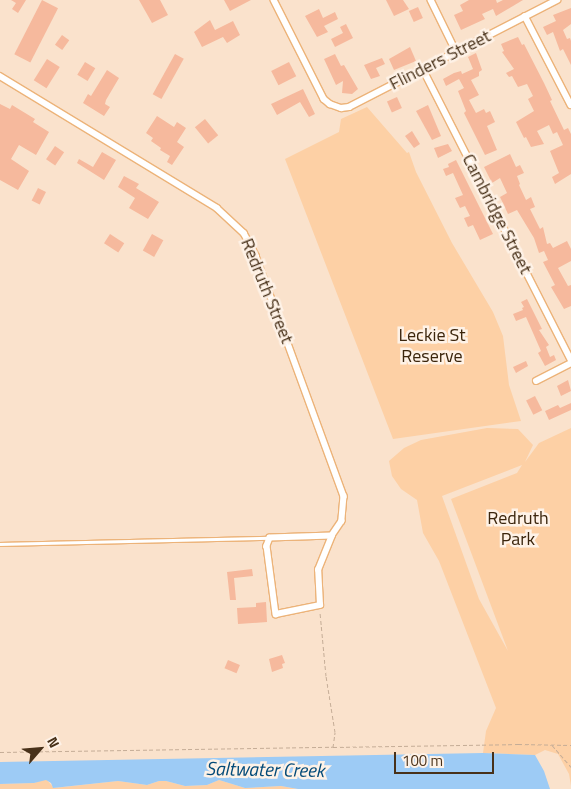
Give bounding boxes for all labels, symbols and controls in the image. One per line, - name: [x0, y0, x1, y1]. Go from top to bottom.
- street label: Flinders Street: [386, 25, 494, 95]
- street label: Cambridge Street: [457, 150, 537, 278]
- street label: Redruth Street: [236, 235, 298, 347]
- park label: Leckie St Reserve: [399, 325, 465, 368]
- park label: Redruth Park: [487, 508, 549, 550]
- north arrow: [15, 724, 65, 774]
- text: N: [42, 733, 65, 751]
- scale bar: [396, 742, 496, 774]
- text: 100 m: [402, 749, 443, 772]
- water label: Saltwater Creek: [205, 757, 325, 781]

